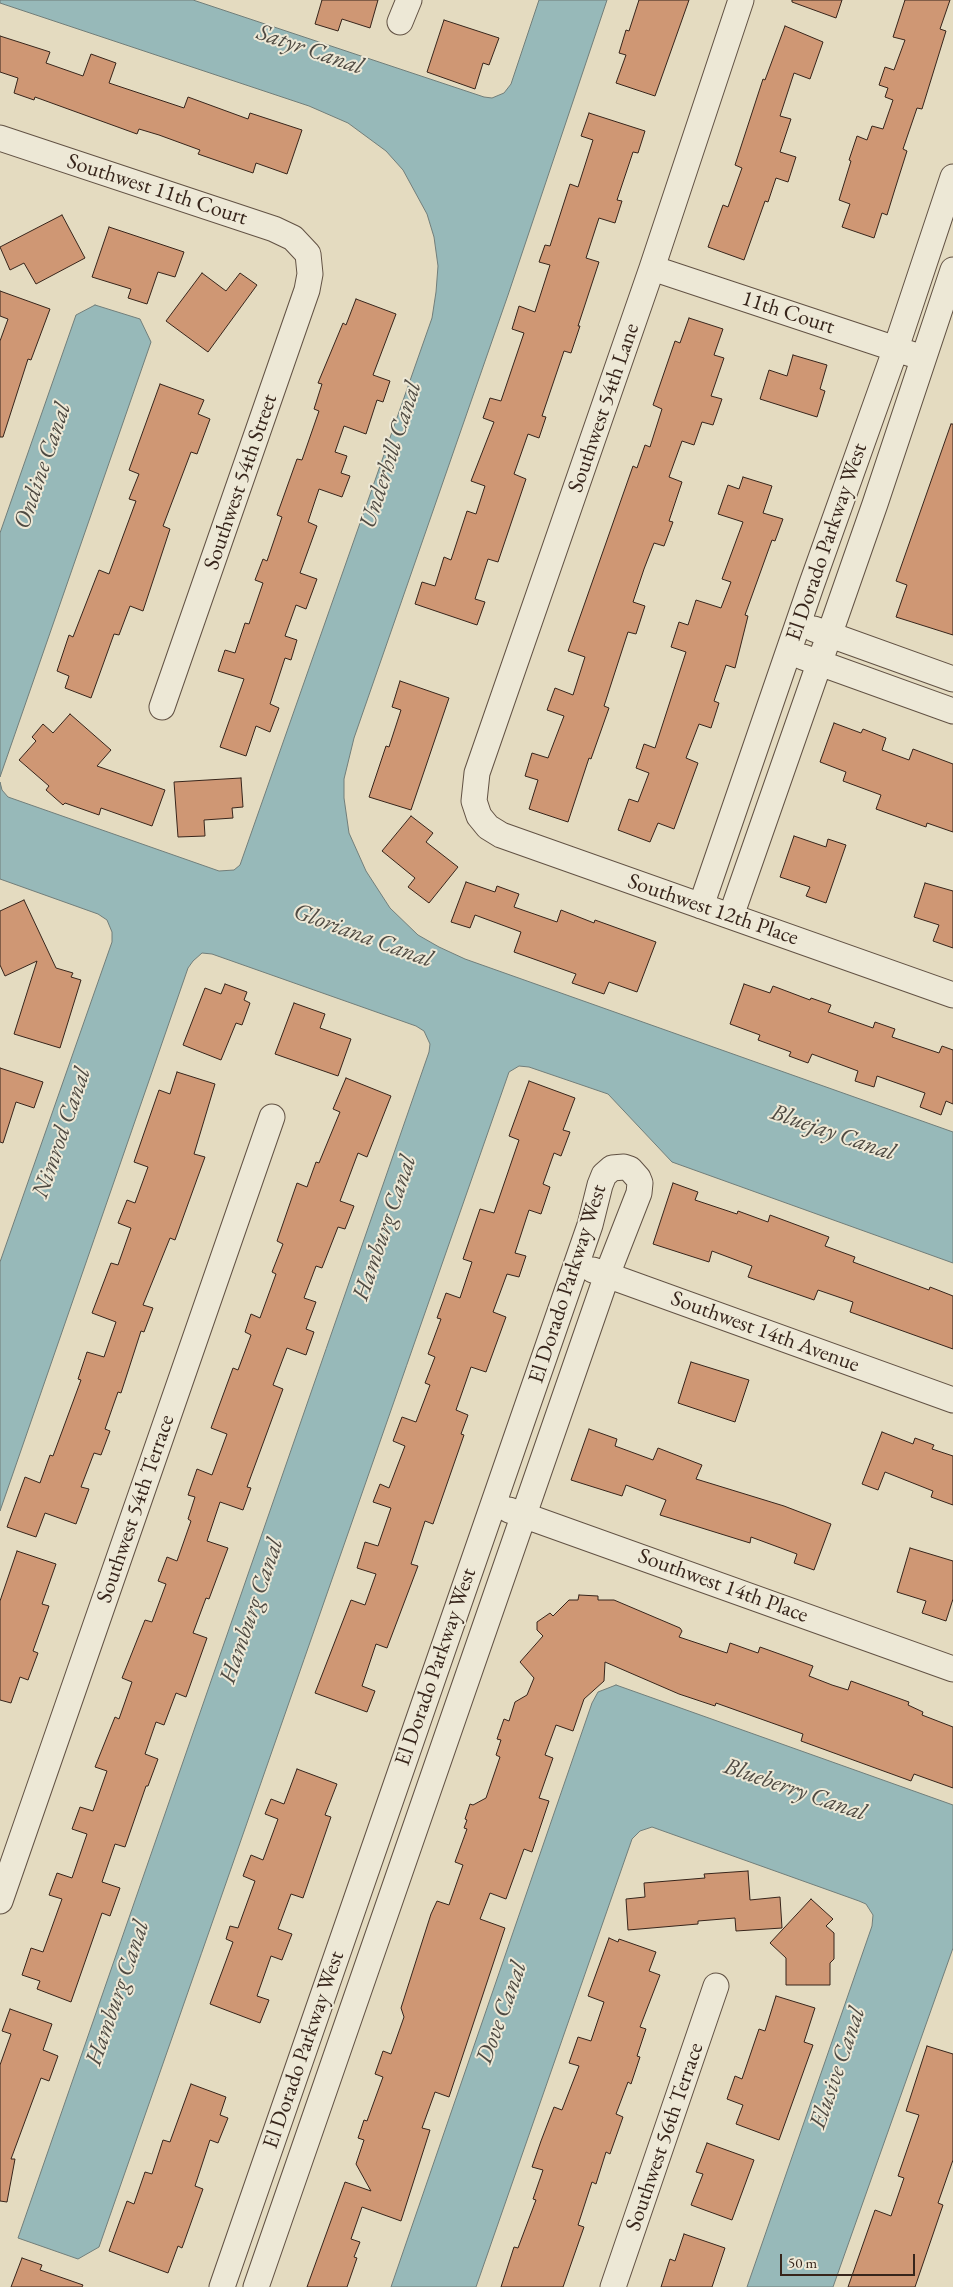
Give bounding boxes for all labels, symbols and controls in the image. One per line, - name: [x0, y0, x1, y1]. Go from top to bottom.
- water label: Satyr Canal: [253, 18, 367, 82]
- street label: Southwest 11th Court: [64, 148, 250, 232]
- street label: 11th Court: [738, 286, 838, 340]
- street label: Southwest 54th Lane: [563, 320, 645, 496]
- water label: Underhill Canal: [354, 378, 428, 532]
- street label: Southwest 54th Street: [199, 391, 283, 573]
- water label: Ondine Canal: [8, 399, 78, 533]
- street label: El Dorado Parkway West: [781, 440, 873, 644]
- street label: Southwest 12th Place: [624, 868, 802, 952]
- water label: Gloriana Canal: [289, 897, 437, 975]
- water label: Nimrod Canal: [26, 1064, 98, 1202]
- water label: Bluejay Canal: [767, 1098, 899, 1168]
- water label: Hamburg Canal: [347, 1152, 423, 1304]
- street label: El Dorado Parkway West: [523, 1181, 613, 1387]
- street label: Southwest 14th Avenue: [667, 1286, 863, 1378]
- street label: Southwest 54th Terrace: [91, 1411, 181, 1607]
- water label: Hamburg Canal: [214, 1535, 290, 1687]
- street label: Southwest 14th Place: [634, 1543, 812, 1629]
- street label: El Dorado Parkway West: [390, 1565, 482, 1769]
- water label: Blueberry Canal: [720, 1752, 870, 1828]
- water label: Hamburg Canal: [80, 1917, 156, 2069]
- street label: El Dorado Parkway West: [258, 1948, 350, 2152]
- water label: Dove Canal: [470, 1958, 534, 2068]
- water label: Elusive Canal: [804, 2003, 872, 2133]
- street label: Southwest 56th Terrace: [620, 2039, 710, 2235]
- scale bar: [783, 2244, 918, 2276]
- text: 50 m: [788, 2253, 817, 2272]

